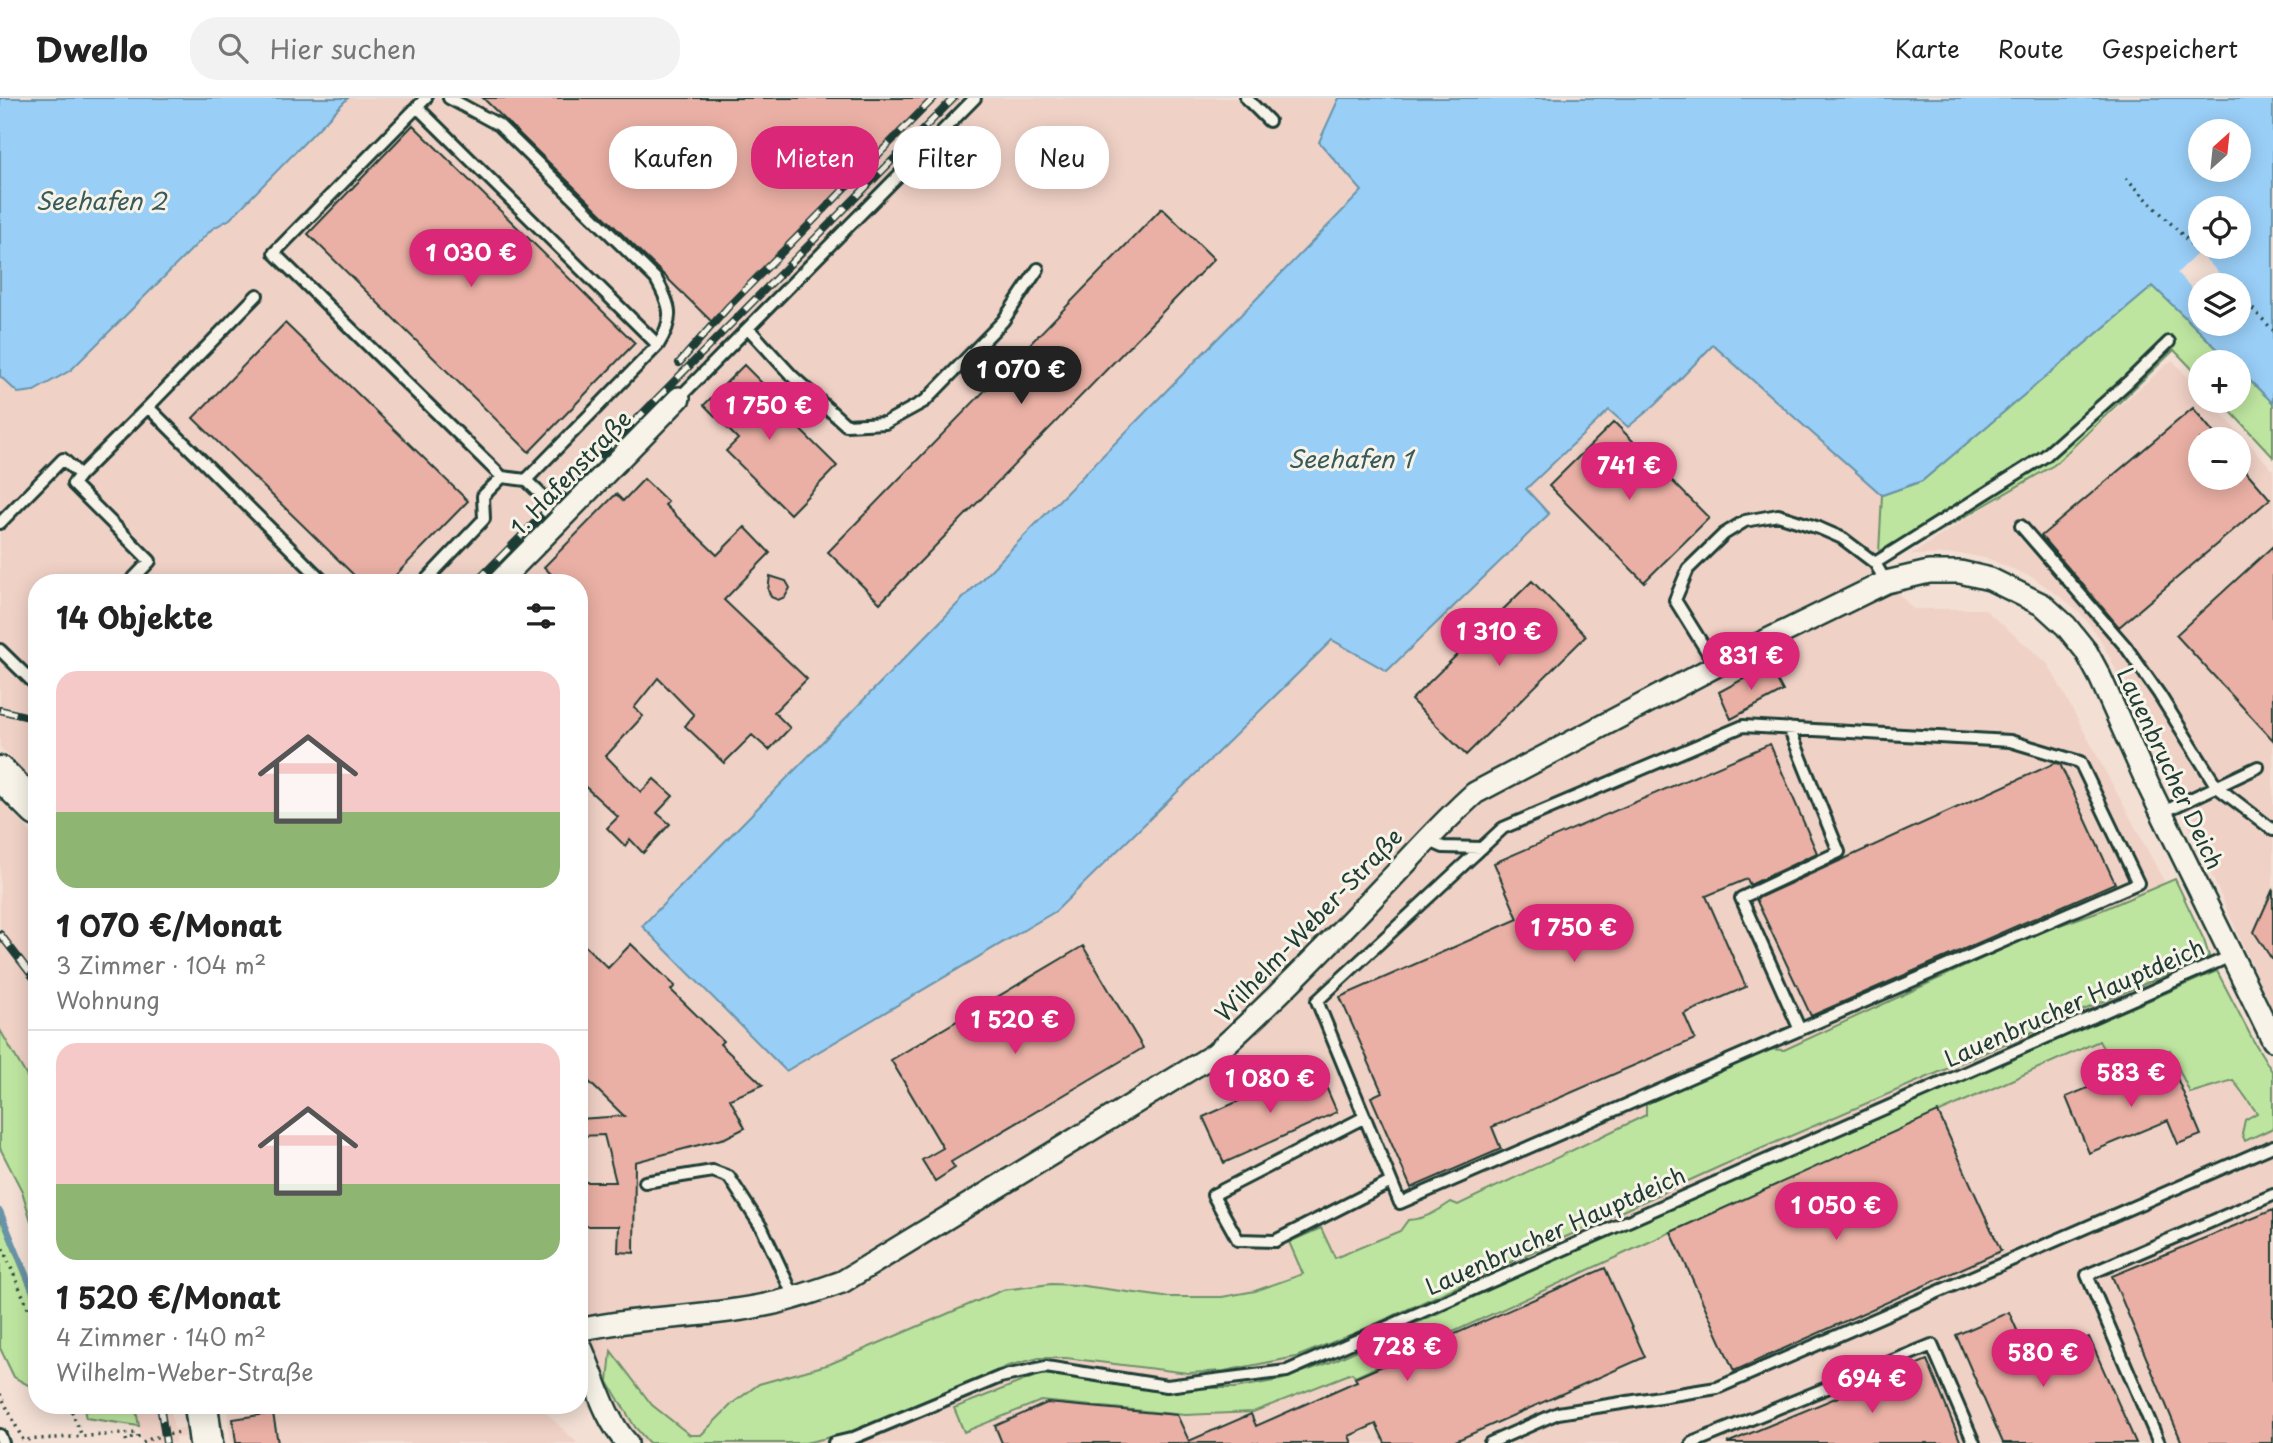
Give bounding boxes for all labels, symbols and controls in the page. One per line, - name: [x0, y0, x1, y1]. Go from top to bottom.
- search box: [190, 17, 680, 80]
- text: Dwello: [35, 23, 148, 73]
- icon: search: [214, 29, 252, 67]
- text: Hier suchen: [270, 29, 417, 68]
- text: Karte: [1895, 30, 1960, 66]
- text: Route: [1998, 30, 2064, 66]
- text: Gespeichert: [2102, 30, 2238, 66]
- north arrow: [2188, 119, 2250, 182]
- map controls: [2188, 119, 2251, 490]
- chip: Kaufen: [609, 126, 737, 189]
- chip: Mieten: [751, 126, 879, 189]
- chip: Filter: [893, 126, 1001, 189]
- chip: Neu: [1015, 126, 1109, 189]
- water label: Seehafen 2: [35, 182, 168, 218]
- button: locate: [2188, 196, 2251, 259]
- pin: 1 030 €: [406, 230, 536, 289]
- text: 1 030 €: [425, 234, 517, 269]
- button: layers: [2188, 273, 2251, 336]
- pin: 1 070 €: [956, 346, 1086, 406]
- button: +: [2188, 350, 2251, 413]
- text: 1 070 €: [976, 351, 1066, 386]
- pin: 1 750 €: [704, 382, 834, 442]
- text: 1 750 €: [726, 387, 812, 422]
- street label: 1. Hafenstraße: [501, 402, 639, 542]
- button: −: [2188, 427, 2251, 490]
- water label: Seehafen 1: [1288, 440, 1416, 476]
- pin: 741 €: [1580, 442, 1678, 502]
- text: 741 €: [1597, 447, 1661, 482]
- text: 14 Objekte: [56, 594, 213, 639]
- icon: filters: [522, 597, 560, 635]
- pin: 1 310 €: [1434, 608, 1564, 668]
- text: 1 310 €: [1457, 613, 1541, 648]
- pin: 831 €: [1702, 632, 1800, 692]
- text: 831 €: [1719, 637, 1783, 672]
- street label: Lauenbrucher Deich: [2109, 661, 2233, 875]
- icon: home: [245, 716, 371, 842]
- street label: Wilhelm-Weber-Straße: [1206, 819, 1410, 1029]
- text: 1 070 €/Monat: [56, 902, 282, 947]
- pin: 1 750 €: [1509, 904, 1639, 964]
- text: 1 750 €: [1531, 909, 1617, 944]
- street label: Lauenbrucher Hauptdeich: [1938, 929, 2210, 1075]
- text: 3 Zimmer · 104 m²: [56, 947, 266, 982]
- text: Wohnung: [56, 982, 160, 1017]
- pin: 1 520 €: [950, 996, 1080, 1056]
- text: 1 520 €: [971, 1001, 1059, 1036]
- pin: 583 €: [2082, 1049, 2180, 1109]
- text: 583 €: [2097, 1054, 2165, 1089]
- pin: 1 080 €: [1205, 1056, 1335, 1115]
- text: 1 080 €: [1225, 1060, 1315, 1095]
- icon: home: [245, 1088, 371, 1214]
- street label: Lauenbrucher Hauptdeich: [1419, 1157, 1691, 1303]
- pin: 1 050 €: [1771, 1182, 1901, 1242]
- text: 1 050 €: [1791, 1187, 1881, 1222]
- text: 1 520 €/Monat: [56, 1274, 281, 1319]
- text: 4 Zimmer · 140 m²: [56, 1319, 266, 1354]
- pin: 728 €: [1358, 1324, 1456, 1383]
- text: 728 €: [1373, 1328, 1441, 1363]
- pin: 580 €: [1994, 1330, 2092, 1389]
- text: 580 €: [2008, 1334, 2078, 1369]
- text: Wilhelm-Weber-Straße: [56, 1354, 313, 1389]
- pin: 694 €: [1823, 1356, 1921, 1415]
- text: 694 €: [1838, 1360, 1906, 1395]

